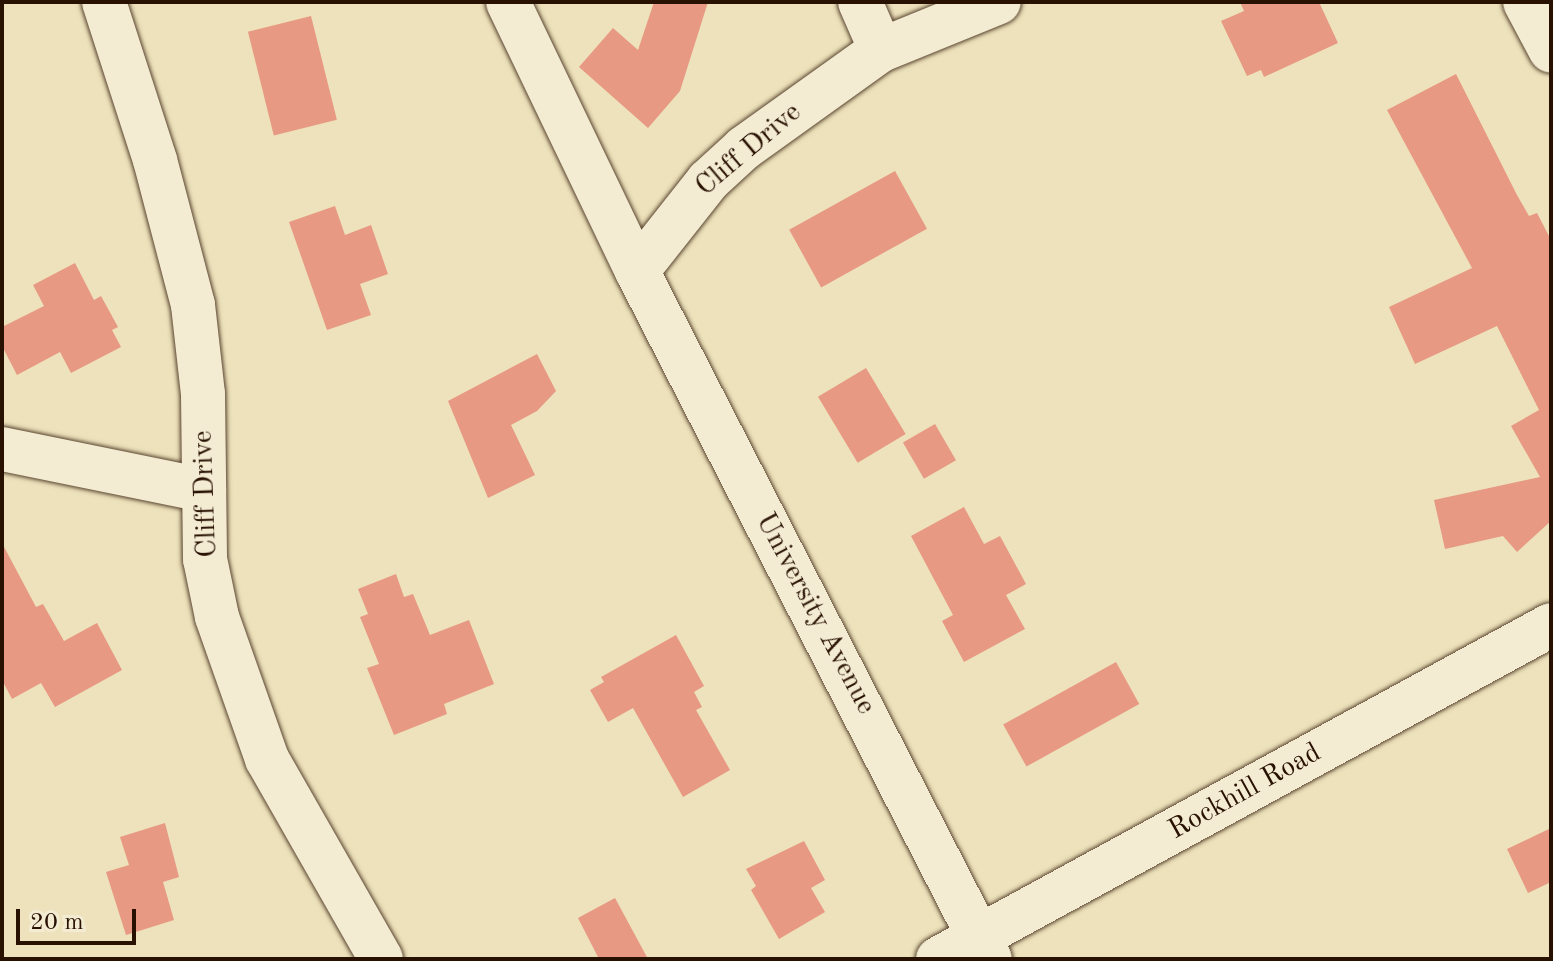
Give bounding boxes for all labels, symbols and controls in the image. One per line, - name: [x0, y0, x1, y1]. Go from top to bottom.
- street label: Cliff Drive: [689, 96, 809, 204]
- street label: Cliff Drive: [187, 430, 225, 558]
- street label: University Avenue: [748, 507, 882, 721]
- street label: Rockhill Road: [1163, 736, 1327, 848]
- scale bar: [20, 893, 140, 943]
- text: 20 m: [30, 911, 84, 935]

